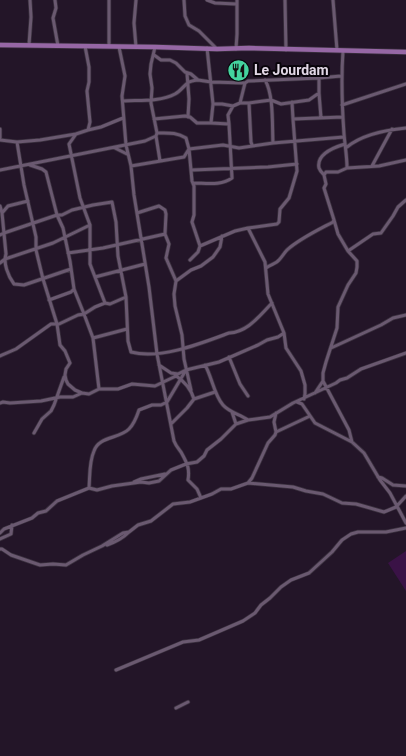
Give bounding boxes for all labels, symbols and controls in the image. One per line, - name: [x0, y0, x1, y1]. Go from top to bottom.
- restaurant icon: Le Jourdam: [226, 57, 252, 83]
- place label: Le Jourdam: [254, 62, 329, 78]

